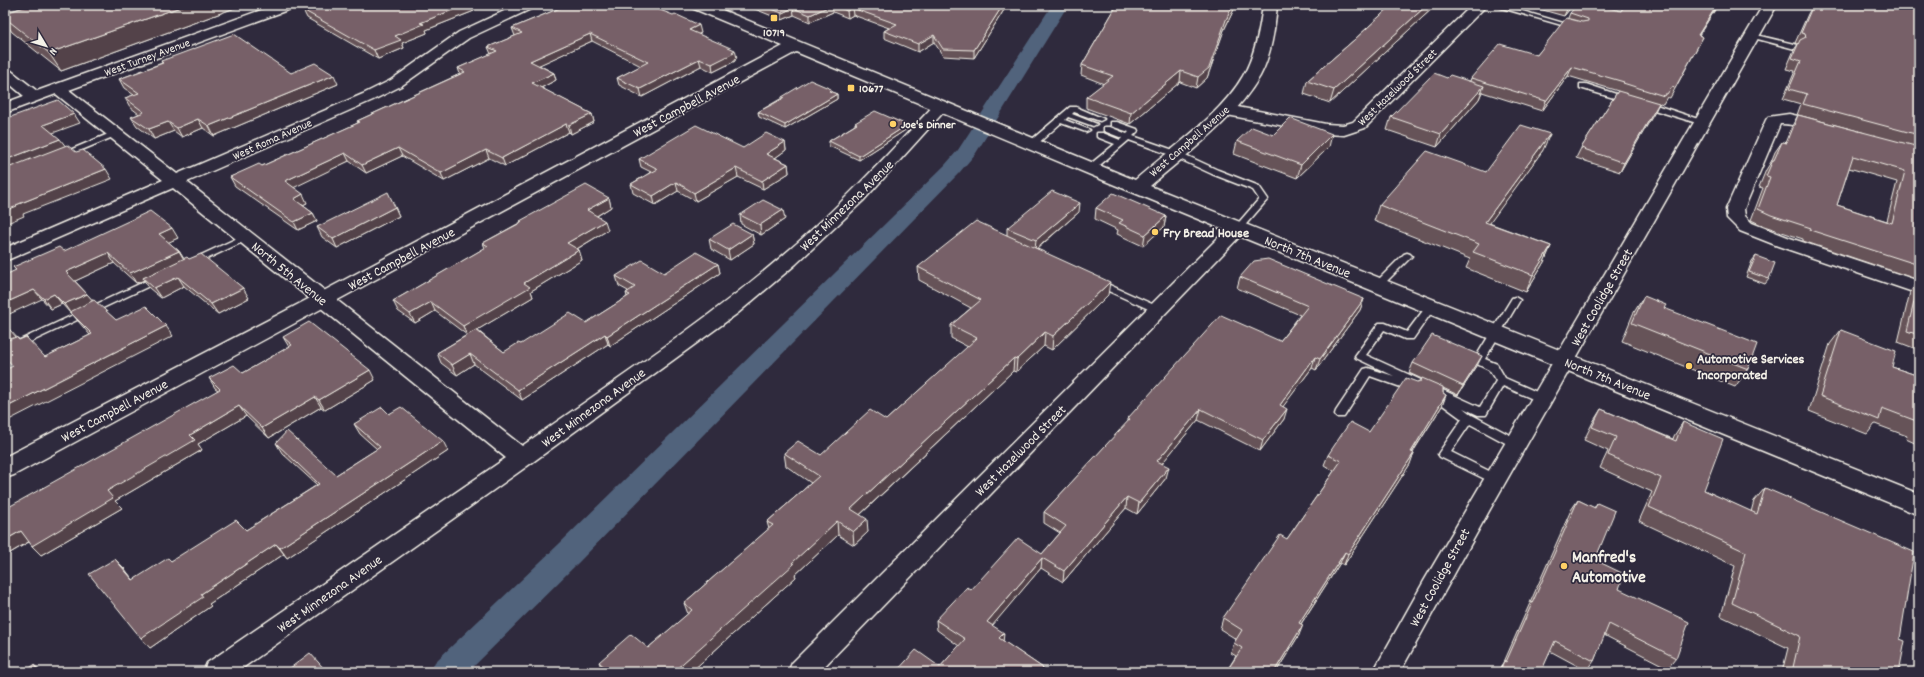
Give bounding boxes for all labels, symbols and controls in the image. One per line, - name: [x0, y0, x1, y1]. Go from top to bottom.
- marker: 10719: [769, 13, 779, 23]
- place label: 10719: [763, 25, 785, 42]
- north arrow: [26, 26, 66, 66]
- street label: West Turney Avenue: [102, 35, 193, 82]
- text: N: [44, 44, 60, 58]
- street label: West Hazelwood Street: [1354, 45, 1442, 131]
- street label: West Campbell Avenue: [630, 70, 744, 143]
- place label: 10677: [859, 81, 884, 98]
- marker: 10677: [846, 83, 856, 93]
- street label: West Campbell Avenue: [1146, 102, 1234, 182]
- street label: West Roma Avenue: [230, 115, 315, 165]
- place label: Joe's Dinner: [901, 117, 956, 134]
- marker: Joe's Dinner: [888, 119, 898, 129]
- street label: West Minnezona Avenue: [796, 156, 899, 257]
- street label: West Campbell Avenue: [345, 223, 459, 296]
- place label: Fry Bread House: [1163, 224, 1249, 244]
- marker: Fry Bread House: [1150, 227, 1160, 237]
- street label: North 7th Avenue: [1261, 231, 1353, 284]
- street label: North 5th Avenue: [246, 238, 331, 311]
- street label: West Coolidge Street: [1567, 245, 1639, 351]
- place label: Automotive Services Incorporated: [1697, 350, 1805, 386]
- street label: North 7th Avenue: [1561, 353, 1653, 406]
- marker: Automotive Services Incorporated: [1684, 361, 1694, 371]
- street label: West Minnezona Avenue: [538, 364, 650, 453]
- street label: West Campbell Avenue: [58, 375, 172, 448]
- street label: West Hazelwood Street: [971, 401, 1072, 502]
- street label: West Coolidge Street: [1405, 525, 1476, 631]
- place label: Manfred's Automotive: [1572, 547, 1646, 591]
- street label: West Minnezona Avenue: [273, 551, 387, 639]
- marker: Manfred's Automotive: [1559, 561, 1569, 571]

